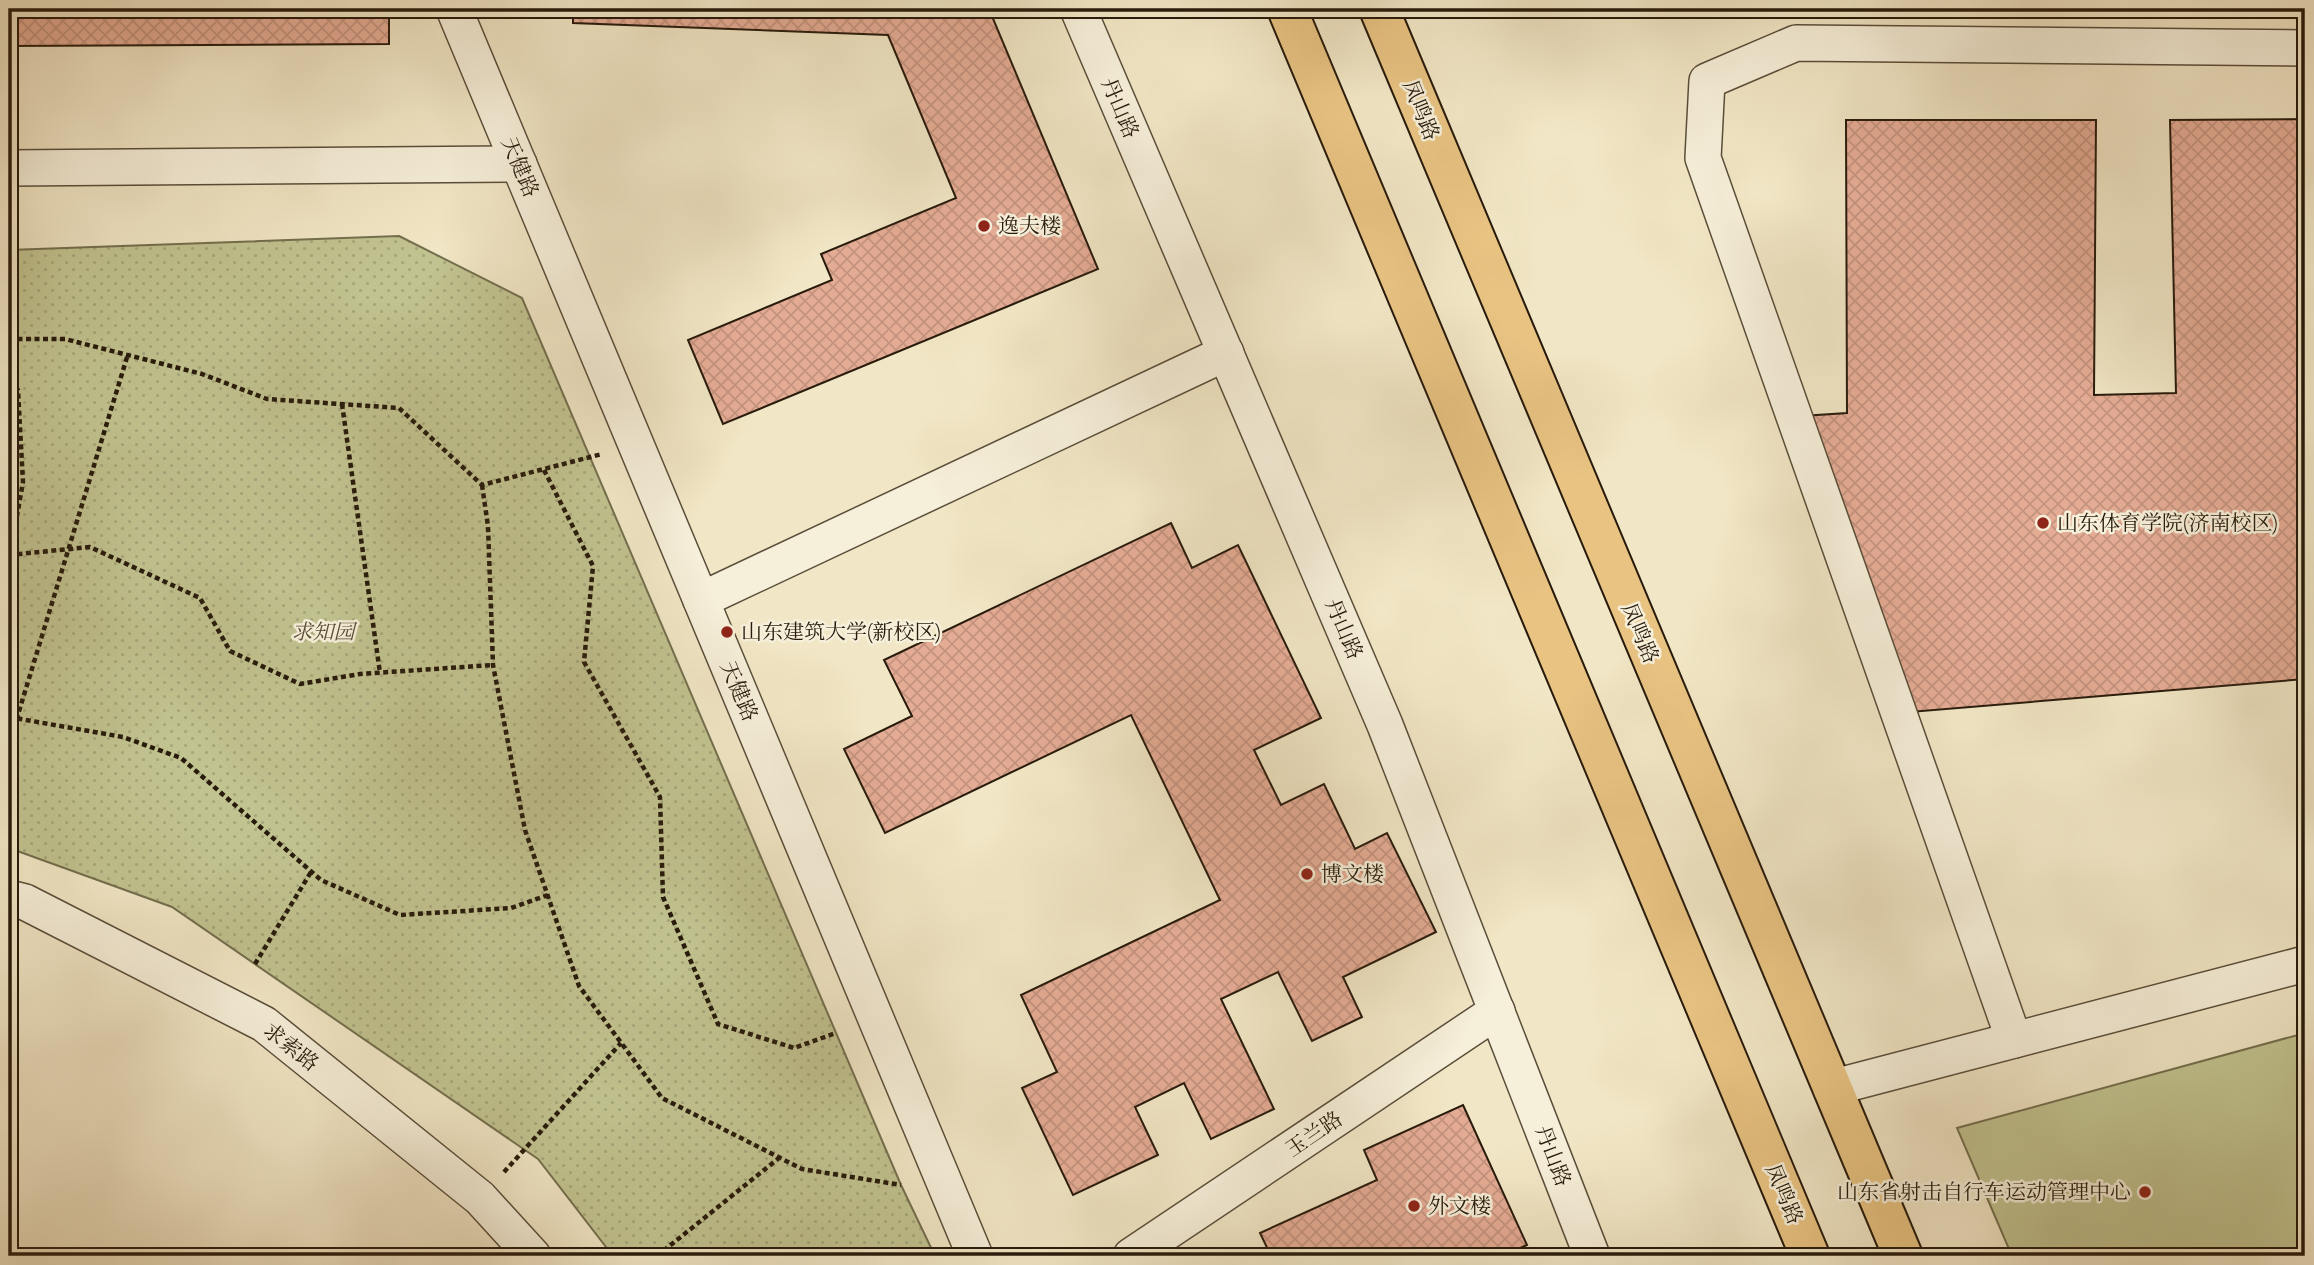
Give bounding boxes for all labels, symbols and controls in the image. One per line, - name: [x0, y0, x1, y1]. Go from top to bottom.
- street label: 丹山路: [1094, 74, 1143, 143]
- street label: 凤鸣路: [1395, 76, 1444, 145]
- street label: 天健路: [494, 133, 543, 202]
- place label: 逸夫楼: [998, 214, 1061, 241]
- marker: 逸夫楼: [976, 218, 992, 234]
- place label: 山东体育学院(济南校区): [2057, 511, 2278, 538]
- marker: 山东体育学院(济南校区): [2035, 515, 2051, 531]
- street label: 丹山路: [1318, 595, 1367, 664]
- street label: 凤鸣路: [1614, 599, 1663, 668]
- park label: 求知园: [292, 620, 357, 647]
- place label: 山东建筑大学(新校区): [741, 620, 941, 647]
- marker: 山东建筑大学(新校区): [719, 624, 735, 640]
- street label: 天健路: [713, 657, 762, 726]
- place label: 博文楼: [1321, 862, 1384, 889]
- marker: 博文楼: [1299, 866, 1315, 882]
- street label: 求索路: [257, 1018, 323, 1078]
- street label: 玉兰路: [1281, 1106, 1349, 1164]
- street label: 丹山路: [1528, 1122, 1575, 1191]
- street label: 凤鸣路: [1758, 1160, 1807, 1229]
- place label: 山东省射击自行车运动管理中心: [1837, 1180, 2131, 1207]
- marker: 山东省射击自行车运动管理中心: [2137, 1184, 2153, 1200]
- place label: 外文楼: [1428, 1194, 1491, 1221]
- marker: 外文楼: [1406, 1198, 1422, 1214]

